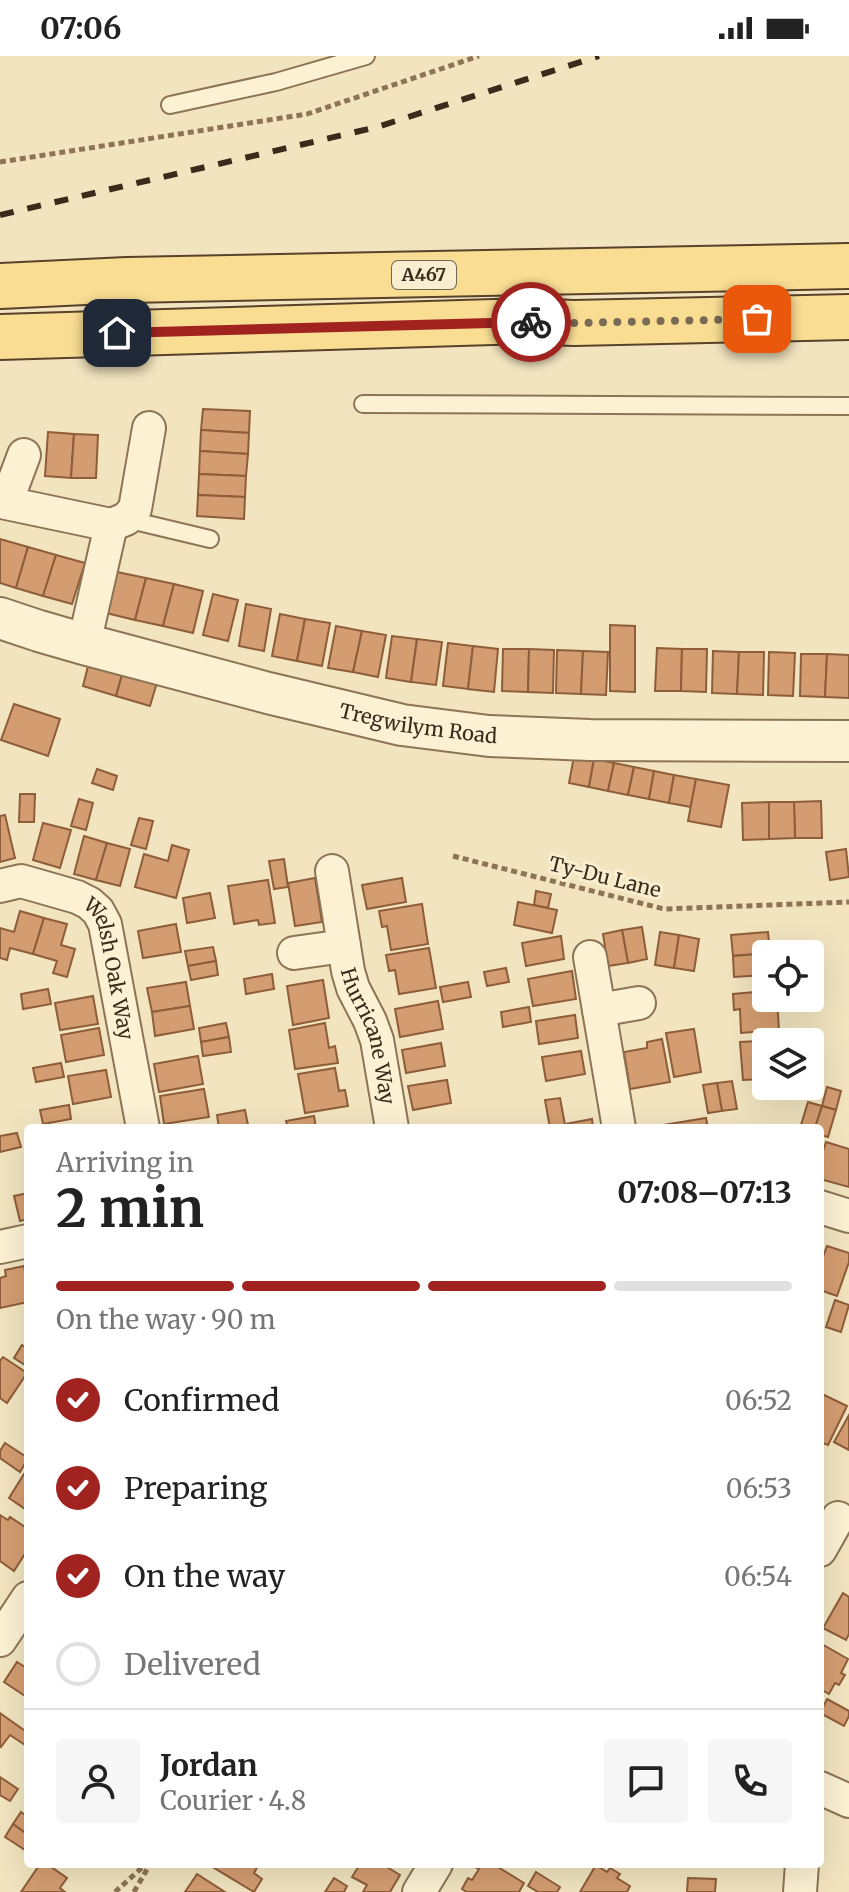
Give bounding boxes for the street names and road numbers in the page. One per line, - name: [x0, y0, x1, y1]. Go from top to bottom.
- road number: A467: [392, 261, 456, 289]
- street label: Tregwilym Road: [337, 697, 498, 748]
- street label: Ty-Du Lane: [547, 851, 664, 902]
- street label: Welsh Oak Way: [78, 891, 139, 1042]
- street label: Hurricane Way: [336, 965, 401, 1107]

